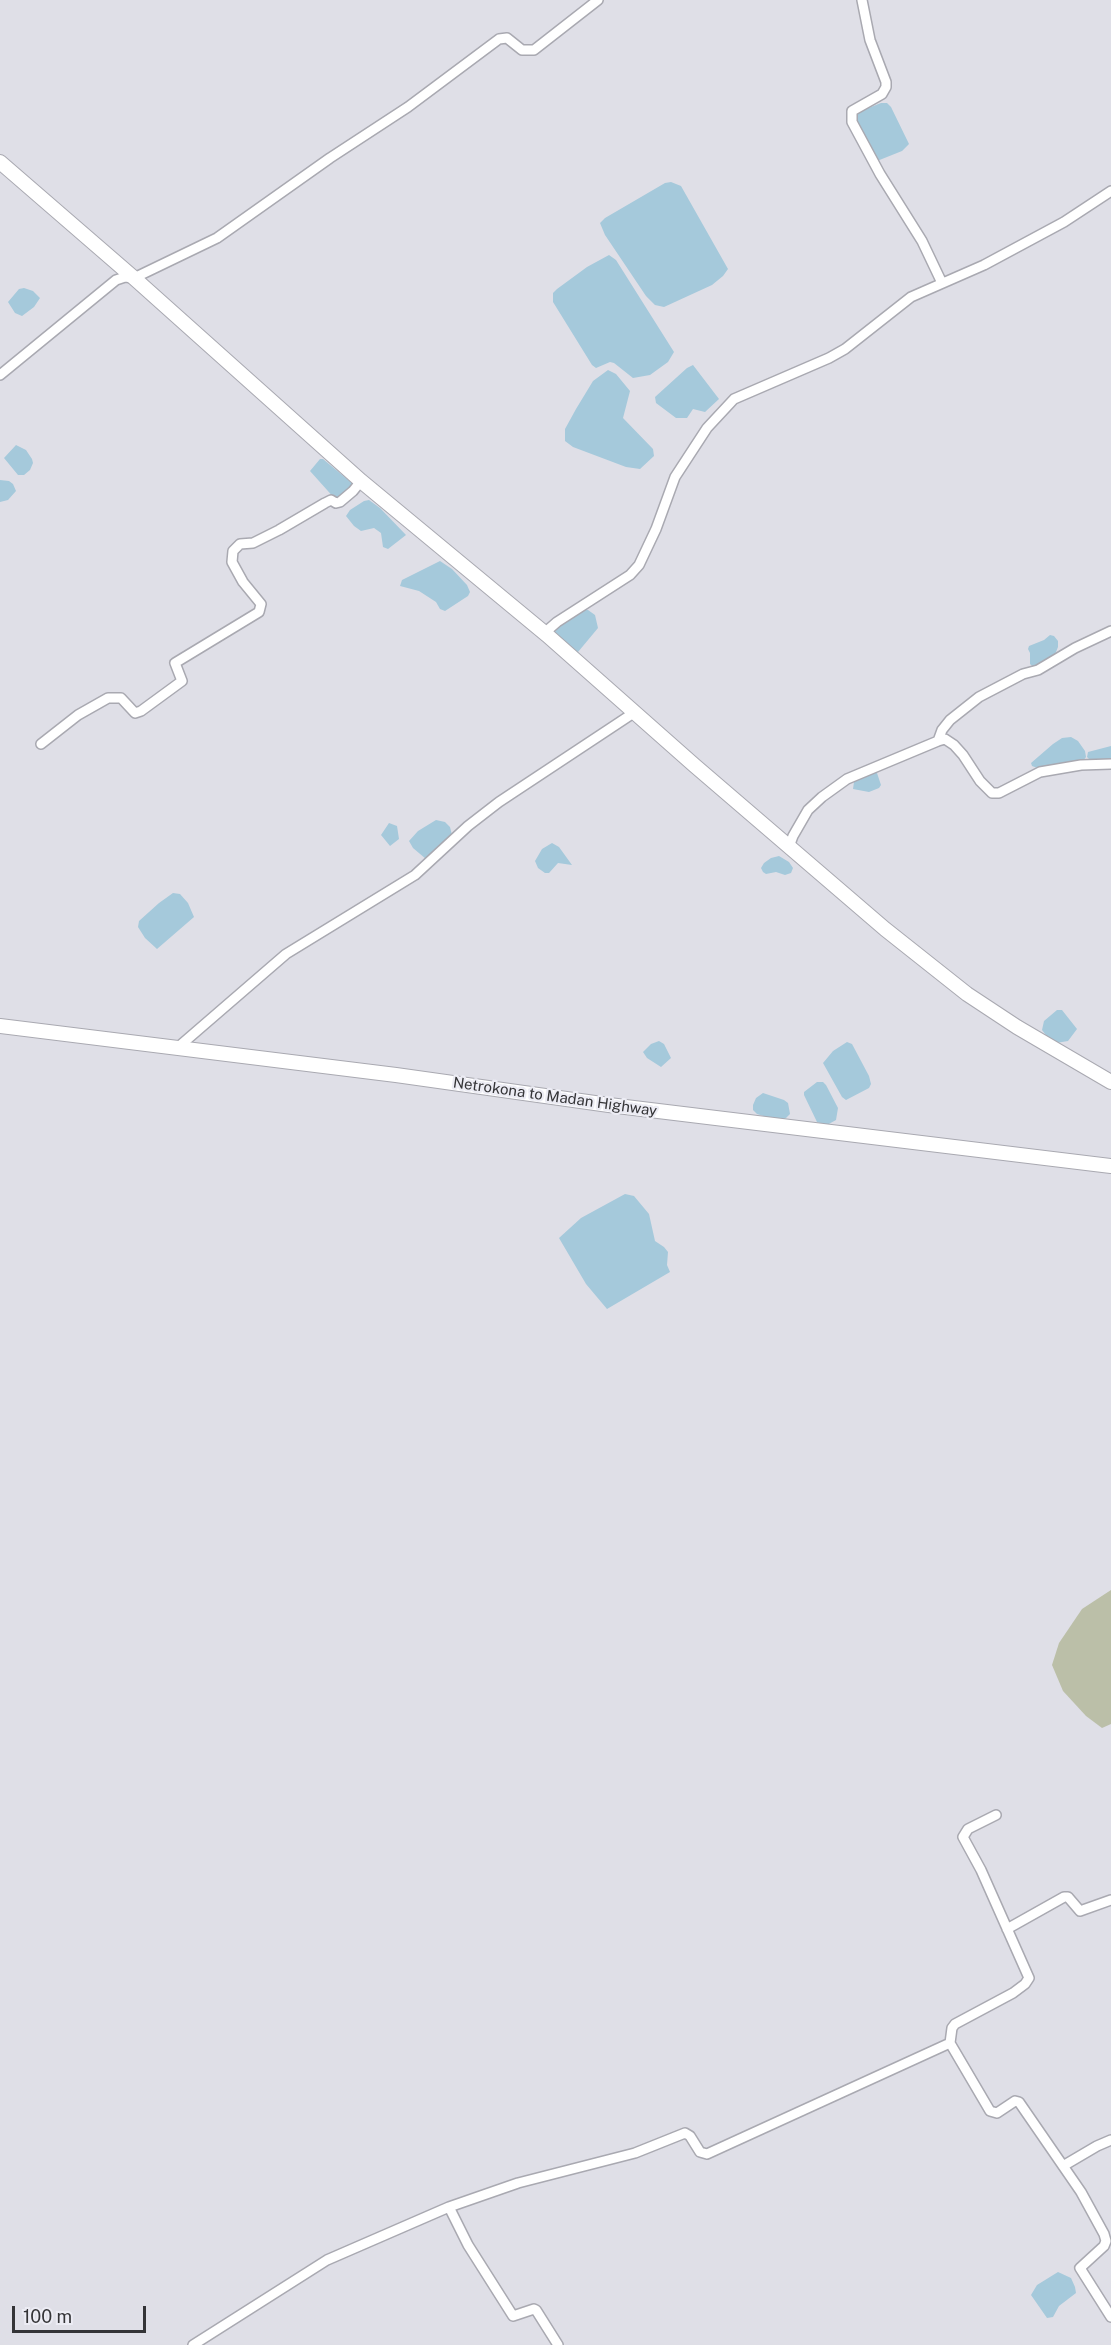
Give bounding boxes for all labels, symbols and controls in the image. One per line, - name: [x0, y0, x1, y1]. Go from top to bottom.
- street label: Netrokona to Madan Highway: [452, 1074, 658, 1120]
- scale bar: [15, 2294, 148, 2332]
- text: 100 m: [23, 2306, 72, 2327]

